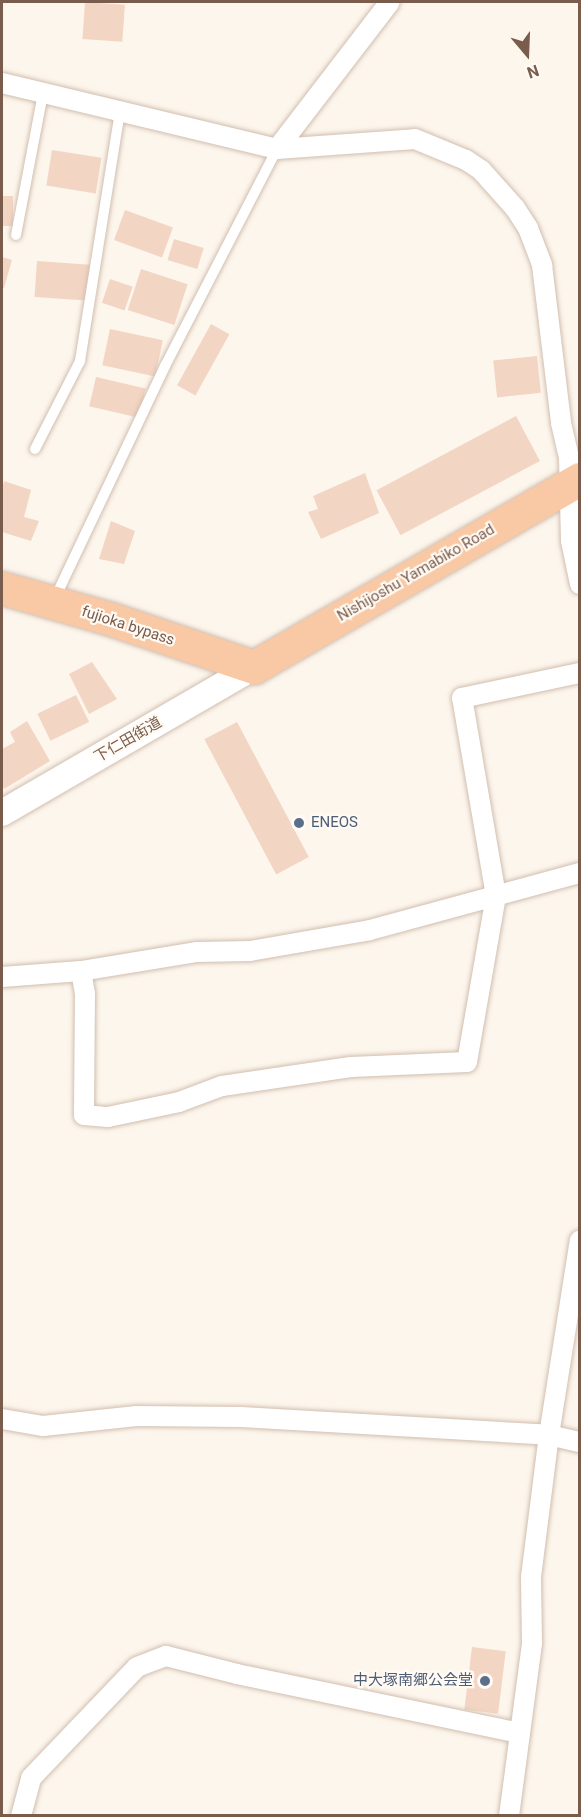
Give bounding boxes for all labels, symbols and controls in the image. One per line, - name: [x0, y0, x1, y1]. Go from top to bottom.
- north arrow: [497, 24, 557, 84]
- text: N: [525, 61, 541, 82]
- street label: Nishijoshu Yamabiko Road: [334, 521, 498, 625]
- street label: fujioka bypass: [79, 603, 177, 649]
- street label: 下仁田街道: [91, 713, 165, 767]
- place label: ENEOS: [311, 814, 358, 832]
- marker: ENEOS: [292, 816, 306, 830]
- place label: 中大塚南郷公会堂: [353, 1672, 473, 1690]
- marker: 中大塚南郷公会堂: [478, 1674, 492, 1688]

